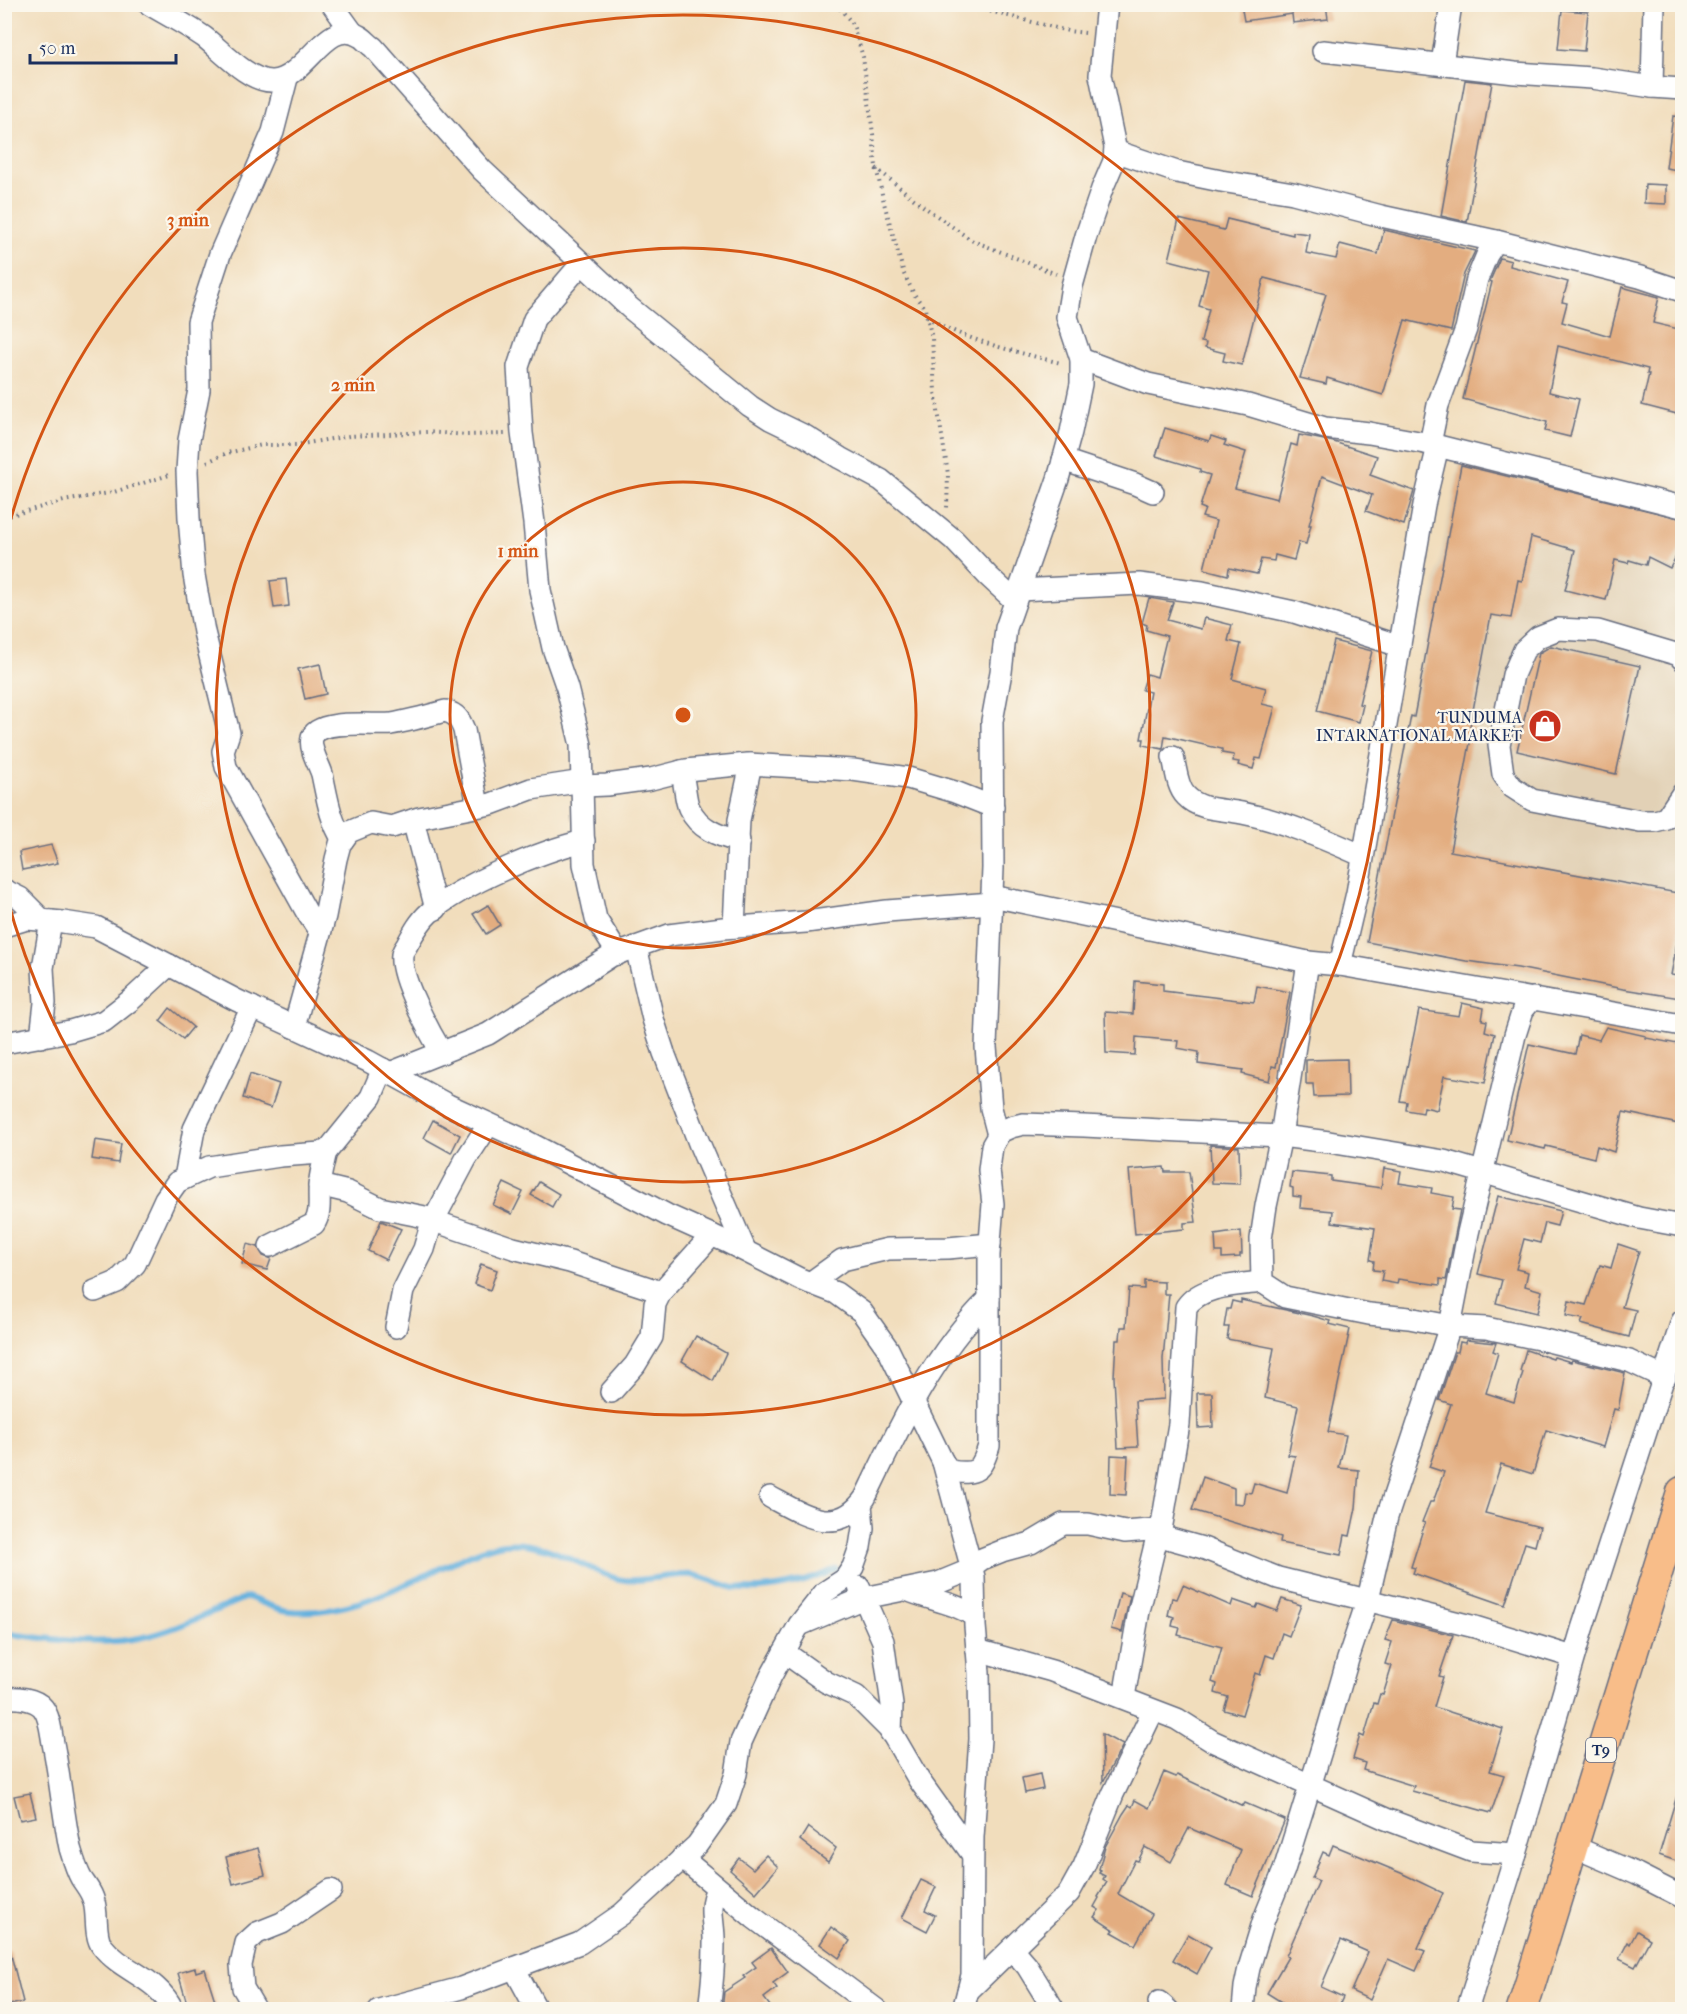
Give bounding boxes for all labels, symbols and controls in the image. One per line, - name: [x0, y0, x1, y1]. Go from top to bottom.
- scale bar: [30, 27, 176, 65]
- text: 50 m: [39, 38, 76, 59]
- text: 3 min: [167, 210, 210, 231]
- text: 2 min: [331, 375, 375, 396]
- text: 1 min: [497, 541, 539, 562]
- centre of rings: [673, 705, 693, 725]
- place label: TUNDUMA INTARNATIONAL MARKET: [1316, 708, 1523, 745]
- shop icon: TUNDUMA INTARNATIONAL MARKET: [1527, 708, 1563, 744]
- road number: T9: [1586, 1738, 1616, 1762]

